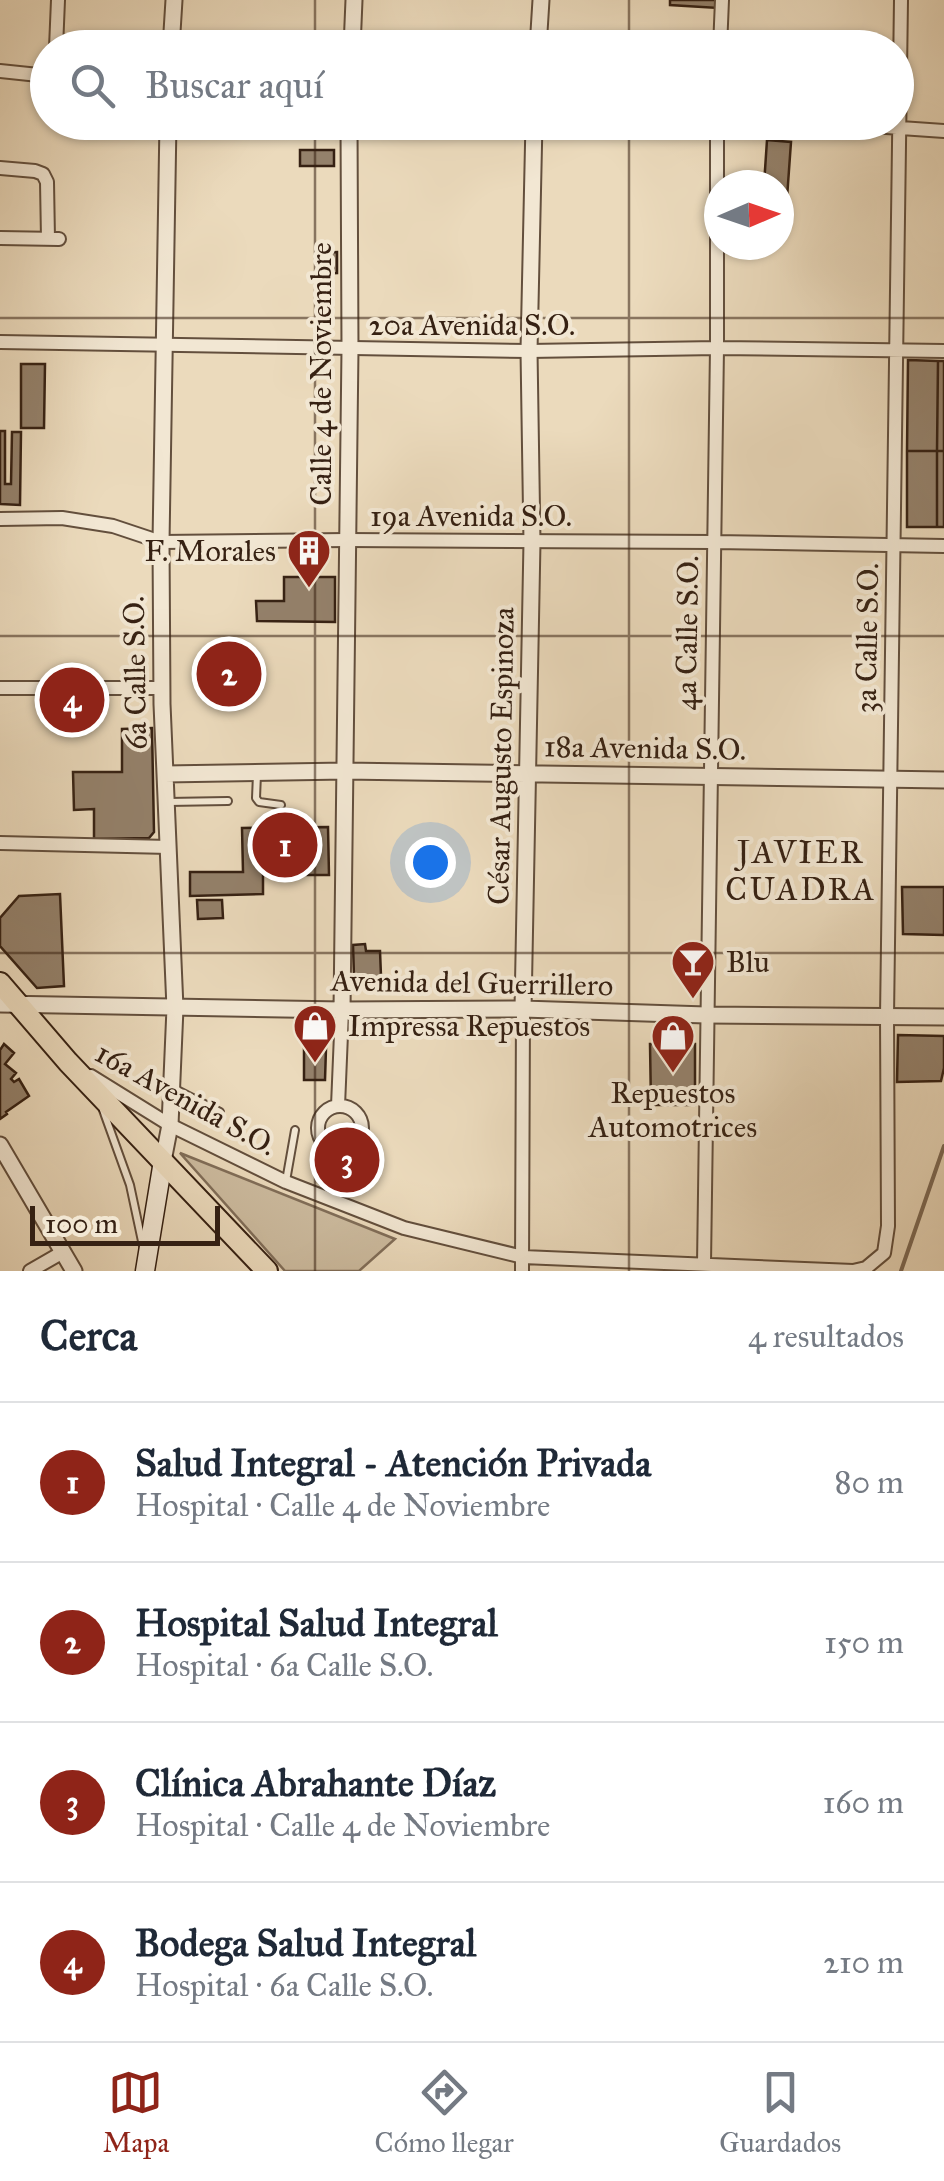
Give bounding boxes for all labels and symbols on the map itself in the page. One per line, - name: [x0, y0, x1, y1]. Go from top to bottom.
- north arrow: [704, 170, 794, 260]
- street label: Calle 4 de Noviembre: [303, 242, 339, 506]
- street label: 20a Avenida S.O.: [369, 307, 575, 343]
- street label: 19a Avenida S.O.: [370, 498, 572, 535]
- building icon: F. Morales: [286, 528, 332, 589]
- place label: F. Morales: [144, 533, 276, 569]
- street label: 4a Calle S.O.: [668, 555, 706, 711]
- street label: 3a Calle S.O.: [848, 562, 886, 714]
- street label: 6a Calle S.O.: [116, 596, 154, 750]
- street label: César Augusto Espinoza: [480, 607, 522, 905]
- pin: 2: [196, 636, 262, 712]
- pin: 4: [40, 662, 104, 738]
- street label: 18a Avenida S.O.: [544, 728, 746, 768]
- pin: 1: [252, 808, 318, 882]
- district label: JAVIER CUADRA: [725, 833, 877, 909]
- your location: [405, 837, 456, 888]
- bar icon: Blu: [670, 939, 716, 1000]
- place label: Blu: [726, 944, 770, 980]
- street label: Avenida del Guerrillero: [328, 963, 614, 1003]
- shop icon: Impressa Repuestos: [292, 1003, 338, 1064]
- place label: Impressa Repuestos: [348, 1008, 590, 1044]
- shop icon: Repuestos Automotrices: [650, 1013, 696, 1074]
- street label: 16a Avenida S.O.: [89, 1034, 283, 1164]
- place label: Repuestos Automotrices: [587, 1075, 757, 1145]
- pin: 3: [314, 1122, 380, 1198]
- scale bar: [30, 1201, 220, 1246]

